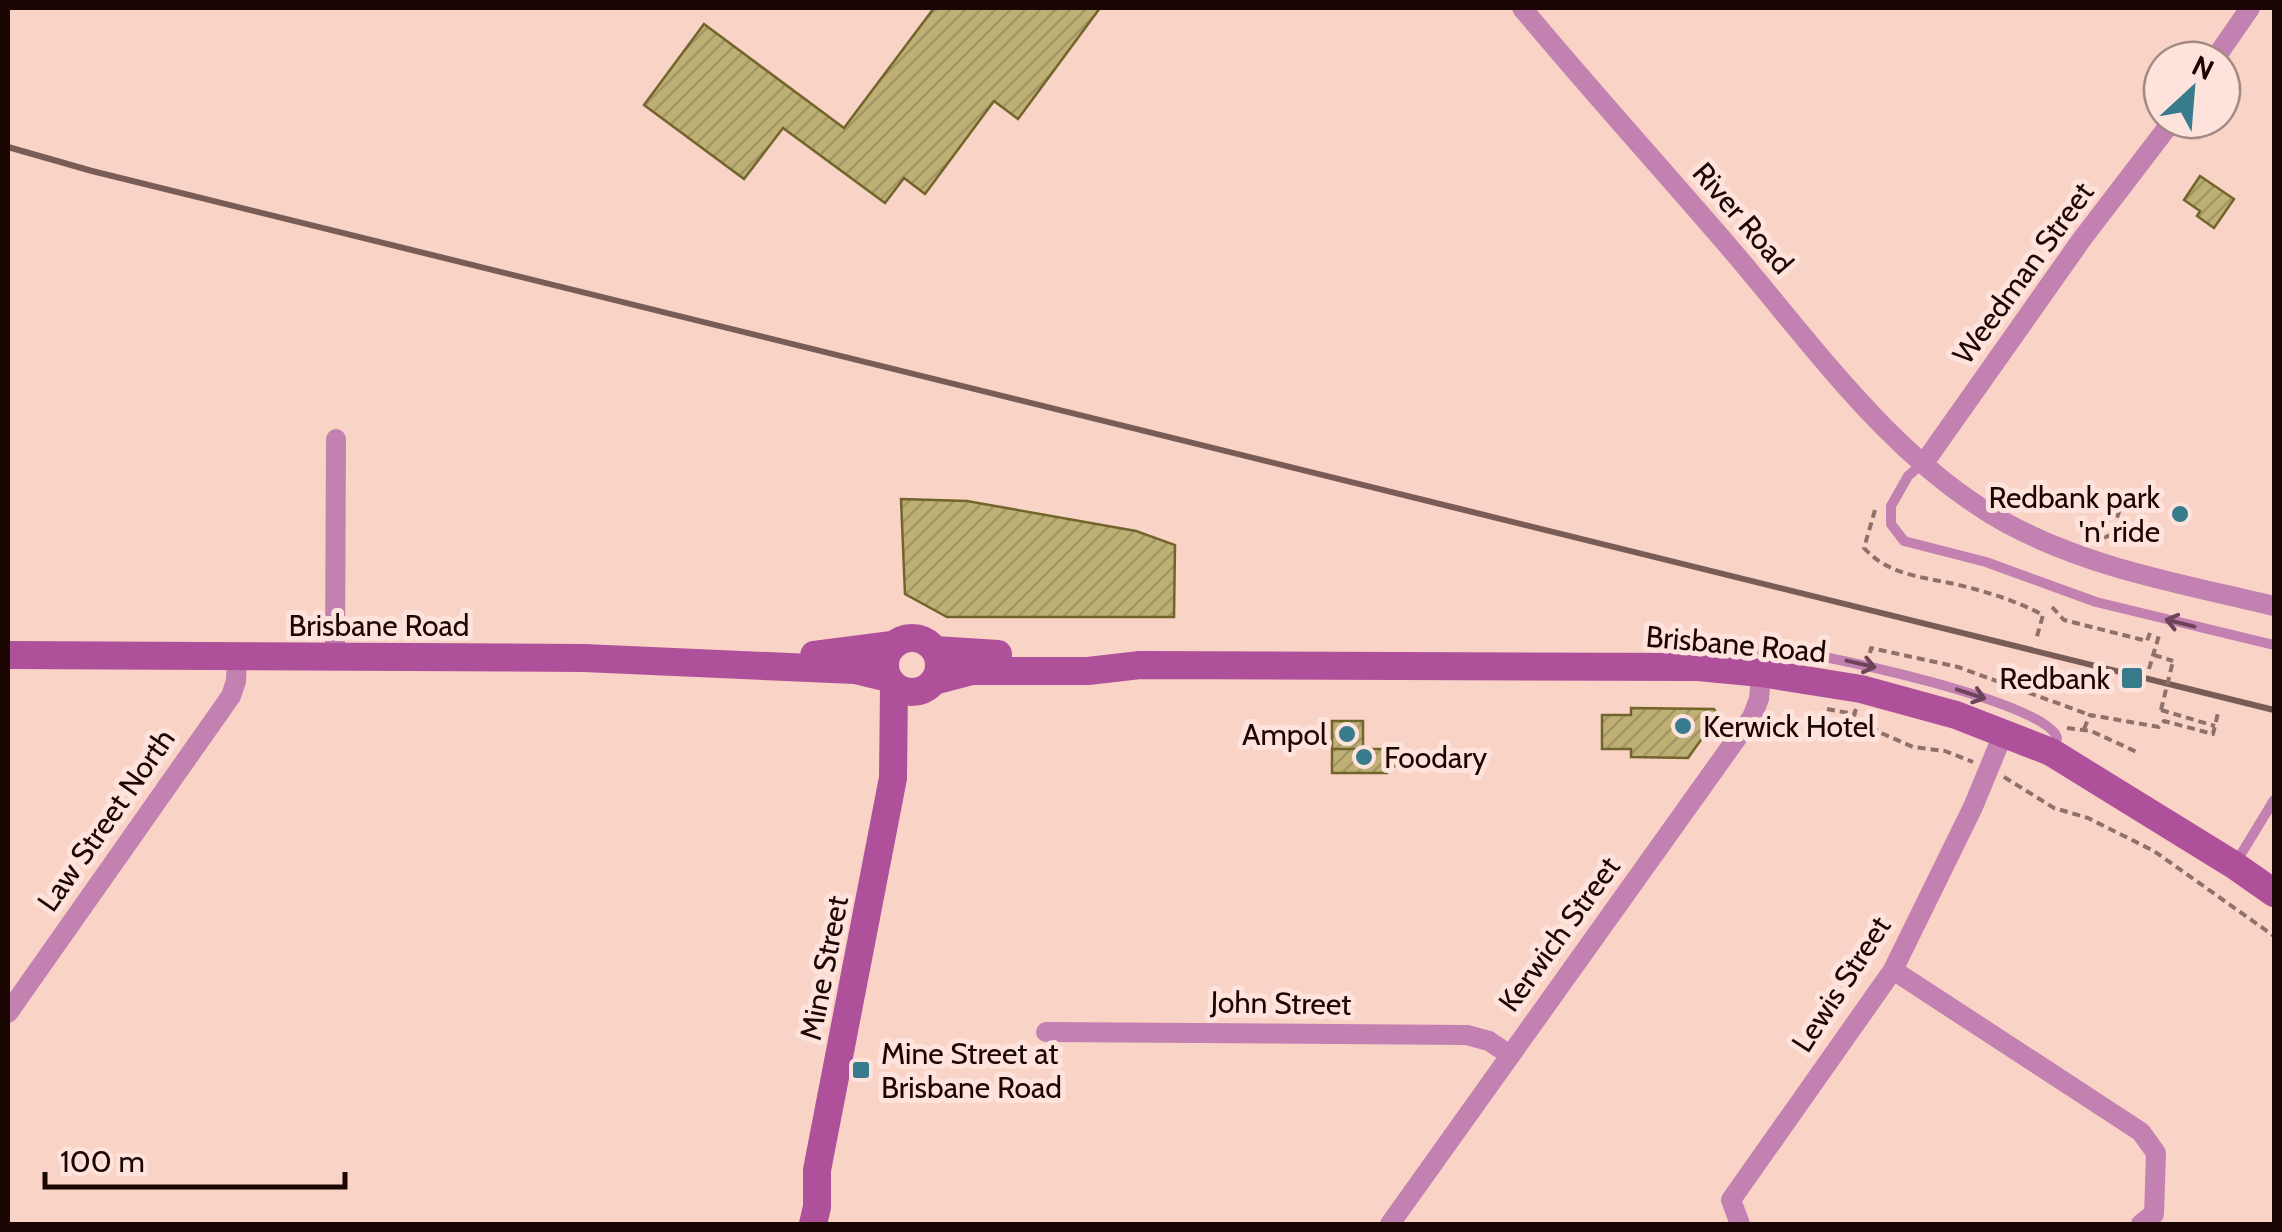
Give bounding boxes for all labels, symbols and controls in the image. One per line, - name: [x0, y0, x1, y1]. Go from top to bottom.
- north arrow: [2142, 40, 2242, 140]
- text: N: [2187, 48, 2219, 87]
- street label: River Road: [1685, 155, 1801, 281]
- street label: Weedman Street: [1945, 175, 2101, 371]
- place label: Redbank park 'n' ride: [1988, 479, 2161, 550]
- marker: Redbank park 'n' ride: [2169, 503, 2191, 525]
- street label: Brisbane Road: [289, 607, 470, 644]
- one-way arrow: [2165, 613, 2197, 631]
- street label: Brisbane Road: [1644, 618, 1828, 670]
- one-way arrow: [1844, 656, 1876, 674]
- place label: Redbank: [1999, 660, 2111, 697]
- marker: Redbank: [2119, 665, 2145, 691]
- one-way arrow: [1955, 687, 1986, 705]
- place label: Kerwick Hotel: [1703, 708, 1875, 745]
- marker: Kerwick Hotel: [1672, 715, 1694, 737]
- place label: Ampol: [1242, 716, 1327, 753]
- street label: Law Street North: [29, 722, 183, 918]
- marker: Ampol: [1336, 723, 1358, 745]
- place label: Foodary: [1384, 739, 1487, 776]
- marker: Foodary: [1353, 746, 1375, 768]
- street label: Kerwich Street: [1490, 849, 1628, 1019]
- street label: Mine Street: [792, 893, 856, 1043]
- street label: Lewis Street: [1783, 909, 1899, 1059]
- street label: John Street: [1209, 983, 1352, 1023]
- place label: Mine Street at Brisbane Road: [881, 1035, 1062, 1106]
- marker: Mine Street at Brisbane Road: [850, 1059, 872, 1081]
- scale bar: [45, 1127, 345, 1189]
- text: 100 m: [60, 1143, 145, 1180]

